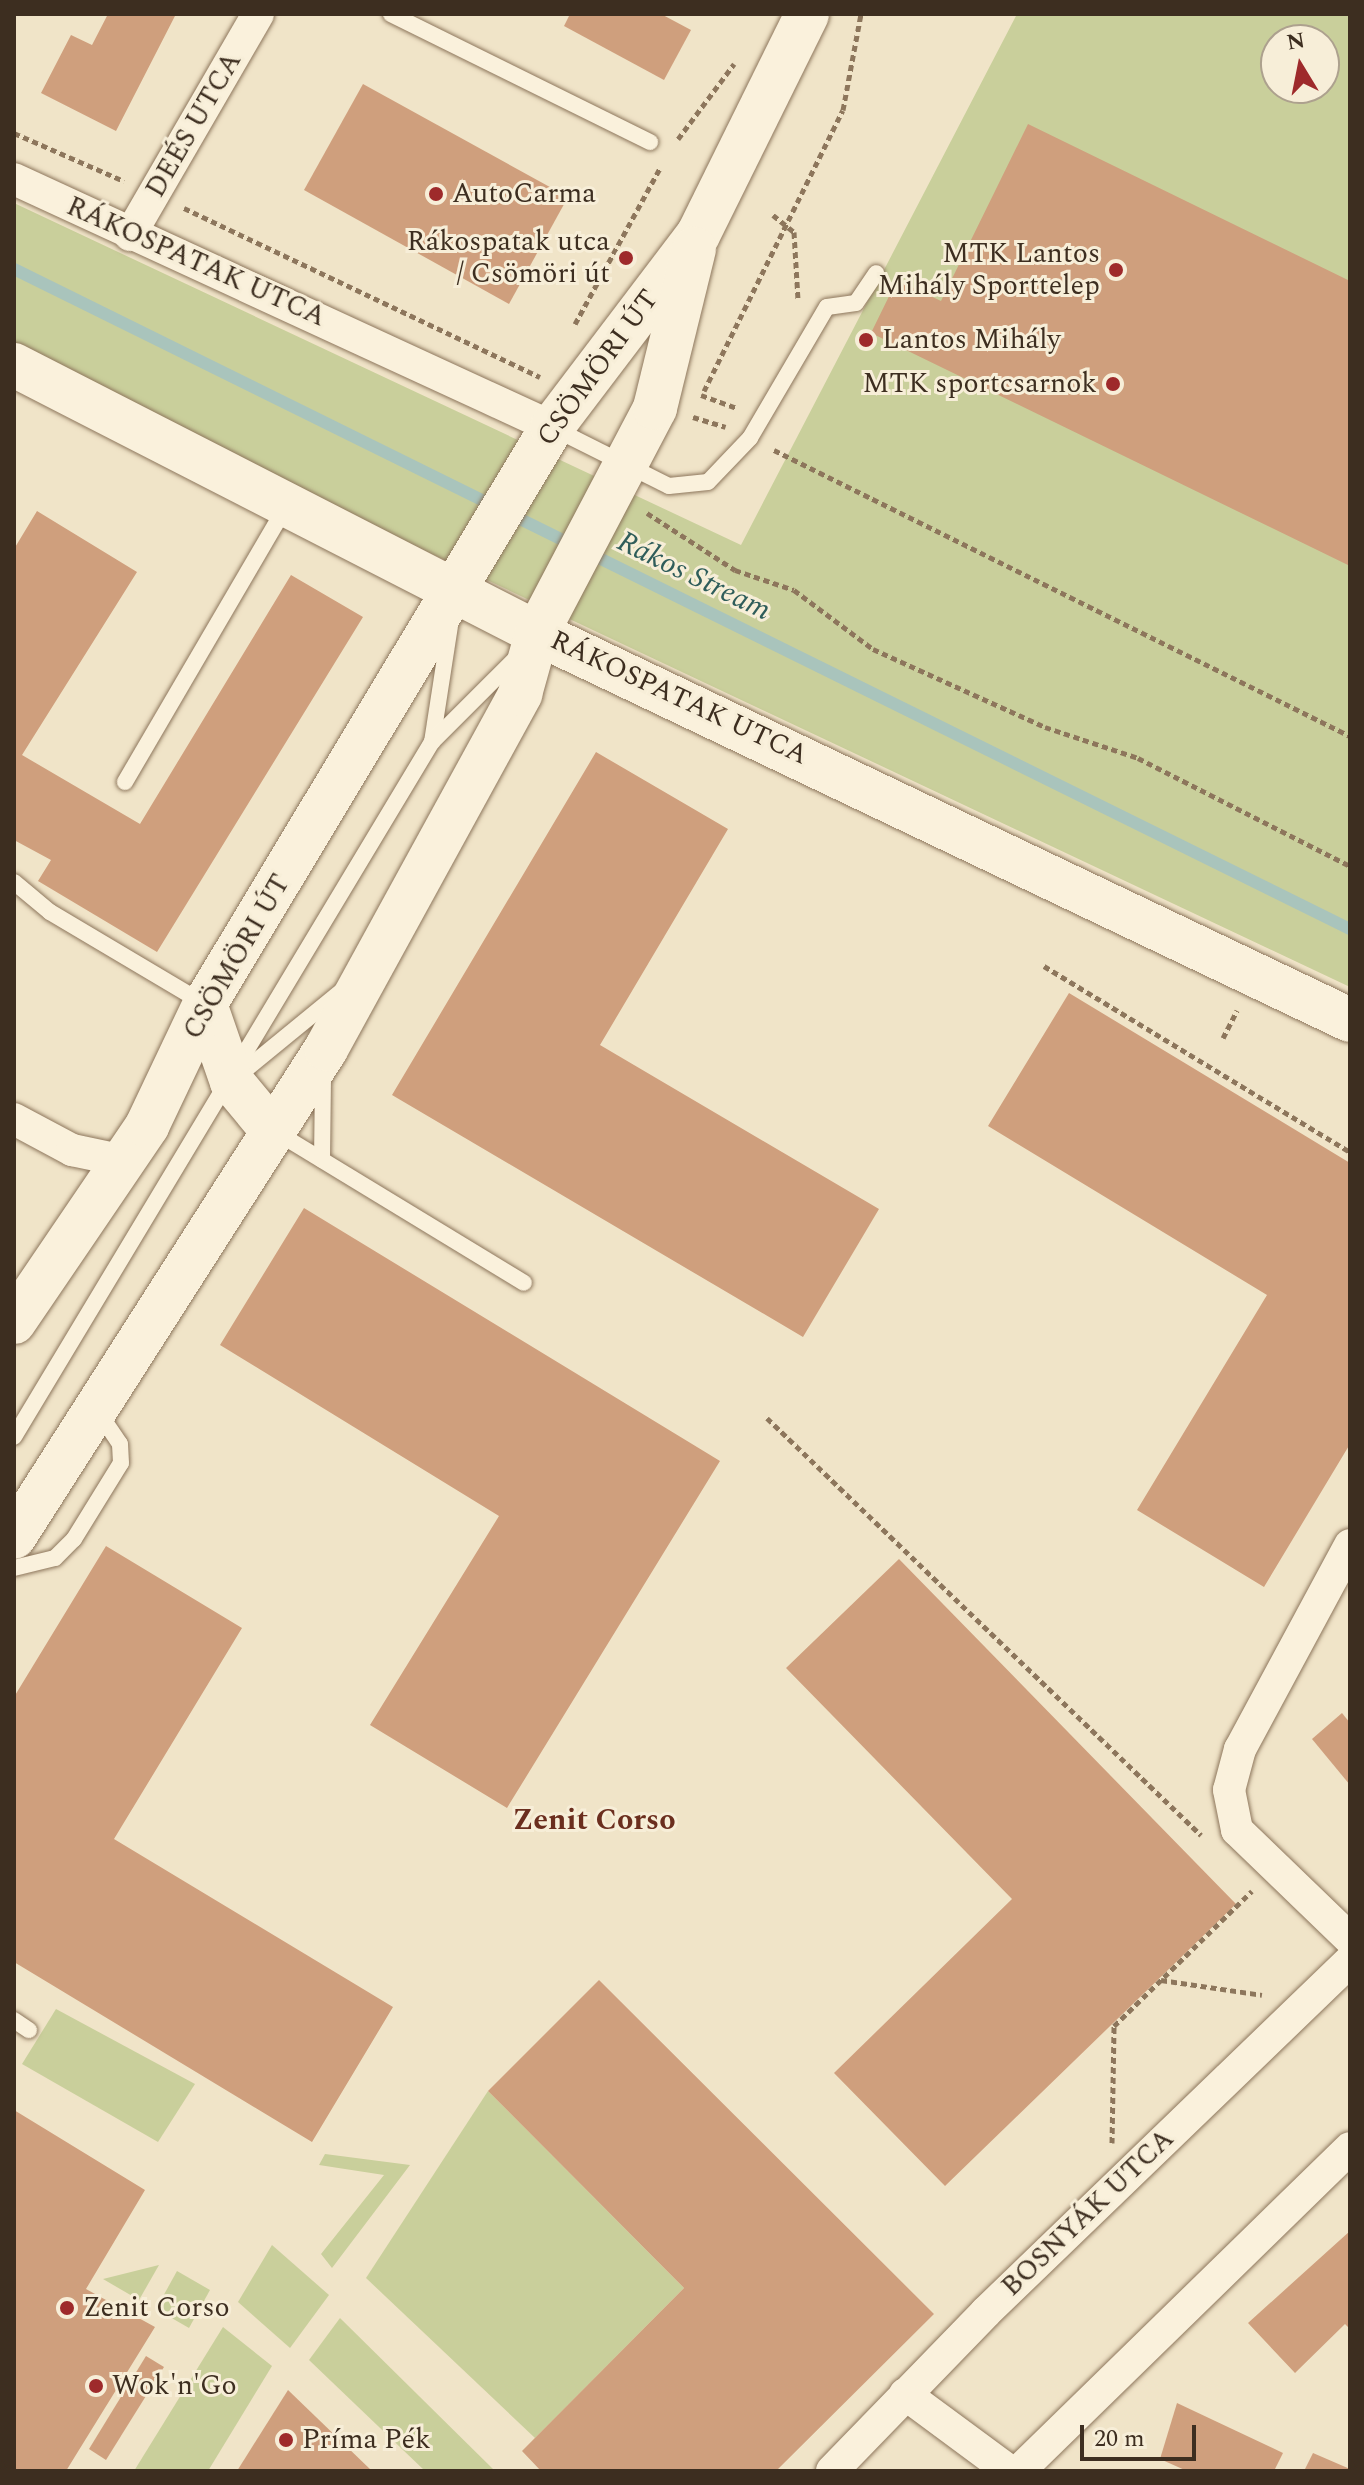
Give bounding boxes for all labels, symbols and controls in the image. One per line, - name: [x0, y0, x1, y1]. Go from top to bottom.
- north arrow: [1260, 24, 1340, 104]
- text: N: [1284, 24, 1308, 60]
- street label: DEÉS UTCA: [139, 46, 249, 204]
- place label: AutoCarma: [452, 177, 596, 211]
- marker: AutoCarma: [427, 185, 445, 203]
- street label: RÁKOSPATAK UTCA: [61, 190, 331, 334]
- place label: Rákospatak utca / Csömöri út: [407, 225, 610, 291]
- place label: MTK Lantos Mihály Sporttelep: [878, 237, 1100, 303]
- marker: Rákospatak utca / Csömöri út: [617, 249, 635, 267]
- marker: MTK Lantos Mihály Sporttelep: [1107, 261, 1125, 279]
- street label: CSÖMÖRI ÚT: [530, 283, 666, 453]
- place label: Lantos Mihály: [882, 323, 1061, 357]
- marker: Lantos Mihály: [857, 331, 875, 349]
- place label: MTK sportcsarnok: [863, 367, 1097, 401]
- marker: MTK sportcsarnok: [1104, 375, 1122, 393]
- water label: Rákos Stream: [611, 523, 777, 629]
- street label: RÁKOSPATAK UTCA: [545, 624, 813, 772]
- street label: CSÖMÖRI ÚT: [176, 869, 298, 1045]
- district label: Zenit Corso: [512, 1802, 676, 1838]
- street label: BOSNYÁK UTCA: [995, 2122, 1181, 2304]
- place label: Zenit Corso: [83, 2291, 230, 2325]
- marker: Zenit Corso: [58, 2299, 76, 2317]
- place label: Wok'n'Go: [112, 2369, 237, 2403]
- marker: Wok'n'Go: [87, 2377, 105, 2395]
- scale bar: [1084, 2409, 1200, 2459]
- text: 20 m: [1094, 2421, 1145, 2457]
- place label: Príma Pék: [302, 2423, 431, 2457]
- marker: Príma Pék: [277, 2431, 295, 2449]

